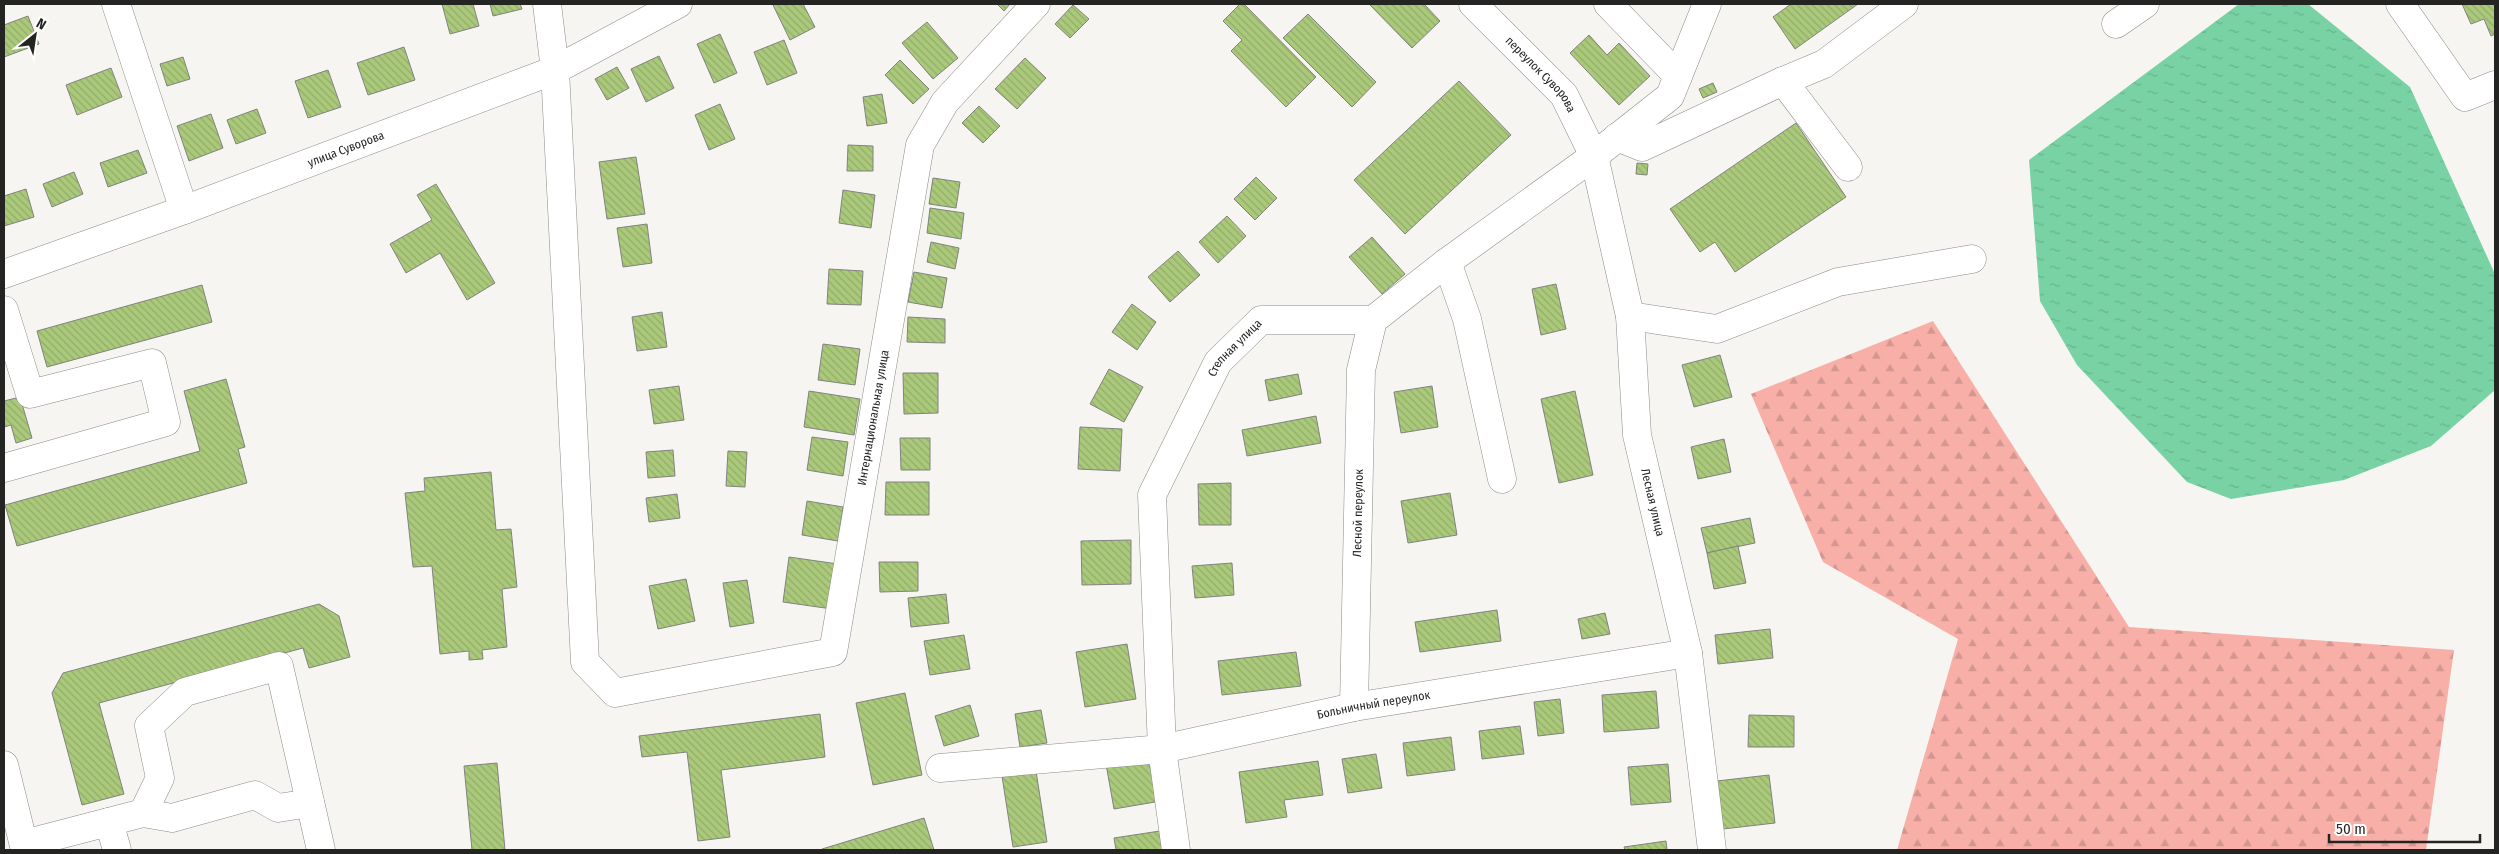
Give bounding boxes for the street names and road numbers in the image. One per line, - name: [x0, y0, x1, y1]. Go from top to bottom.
- street label: переулок Суворова: [1503, 34, 1579, 115]
- street label: улица Суворова: [306, 128, 386, 170]
- street label: Степная улица: [1205, 316, 1265, 379]
- street label: Интернациональная улица: [855, 349, 892, 486]
- street label: Лесная улица: [1638, 467, 1667, 538]
- street label: Лесной переулок: [1350, 468, 1366, 557]
- street label: Больничный переулок: [1316, 688, 1431, 722]

